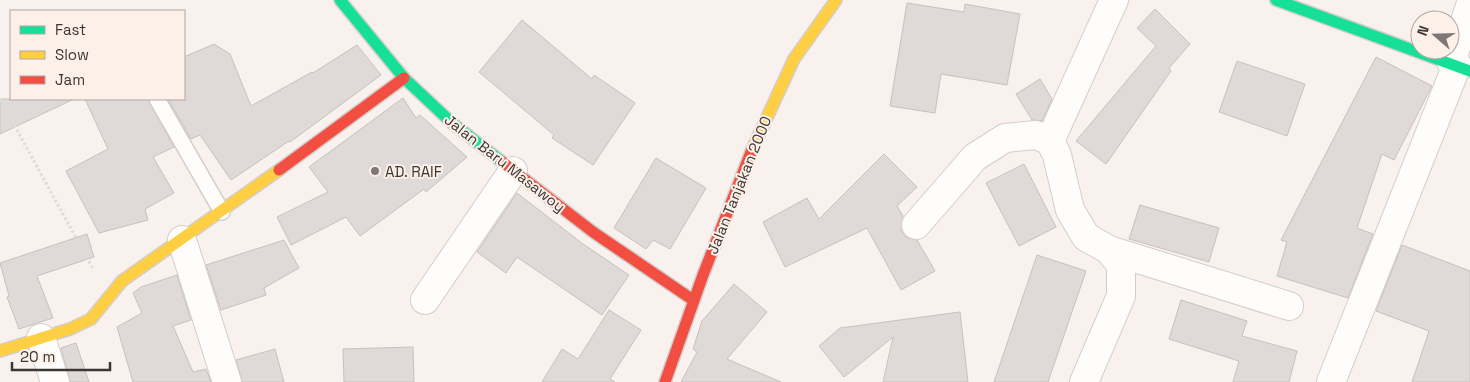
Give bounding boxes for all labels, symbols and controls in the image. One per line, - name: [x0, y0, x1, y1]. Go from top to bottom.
- legend: [10, 10, 185, 100]
- north arrow: [1410, 10, 1460, 60]
- text: Fast: [55, 20, 86, 39]
- text: N: [1413, 23, 1433, 38]
- text: Slow: [55, 45, 89, 64]
- text: Jam: [55, 70, 85, 89]
- street label: Jalan Baru Masawoy: [441, 110, 569, 216]
- street label: Jalan Tanjakan 2000: [703, 113, 775, 257]
- place label: AD. RAIF: [385, 162, 442, 181]
- marker: AD. RAIF: [369, 165, 381, 177]
- scale bar: [12, 340, 110, 372]
- text: 20 m: [20, 347, 55, 366]

